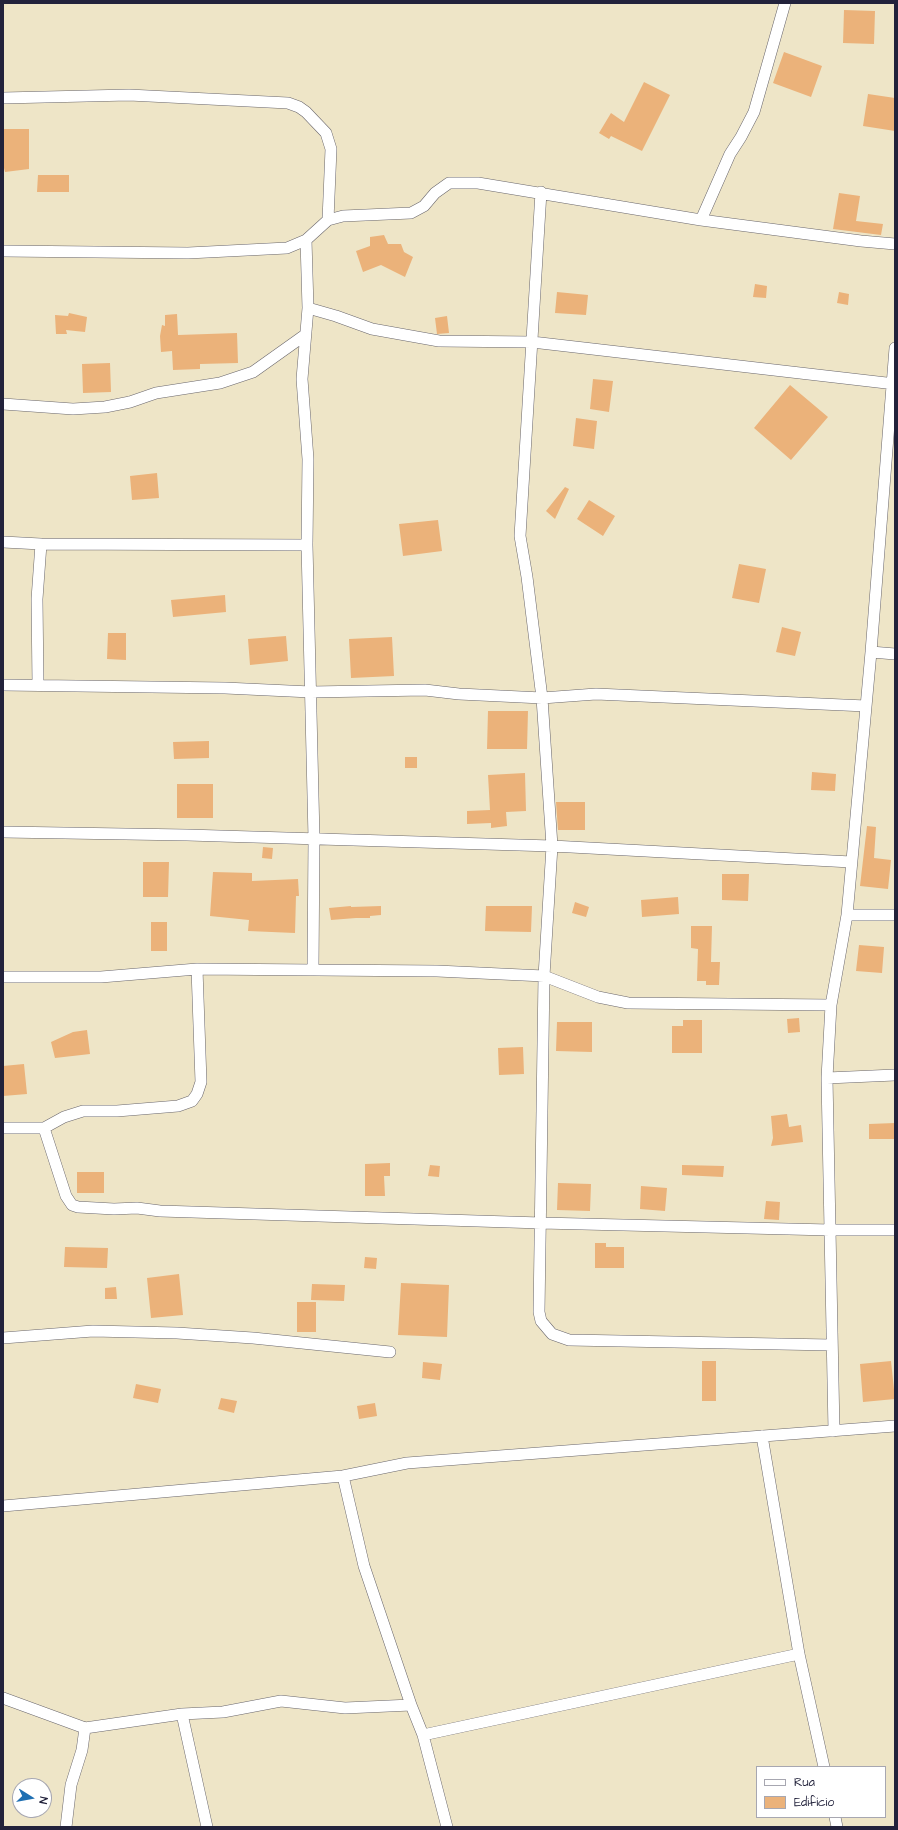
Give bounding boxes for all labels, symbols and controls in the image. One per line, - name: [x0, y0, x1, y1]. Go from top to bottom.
- legend: [756, 1766, 886, 1818]
- text: Rua: [794, 1774, 815, 1791]
- north arrow: [12, 1778, 52, 1818]
- text: Edifício: [794, 1794, 834, 1811]
- text: N: [35, 1795, 51, 1805]

